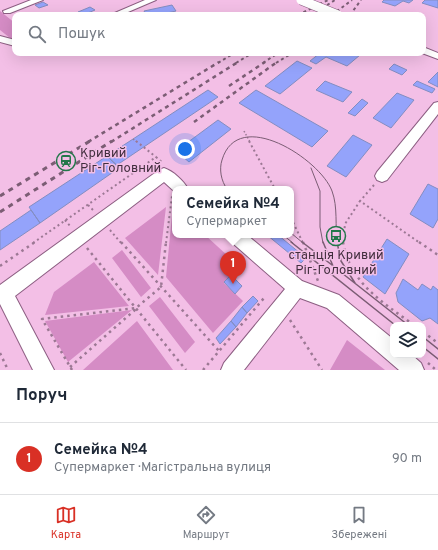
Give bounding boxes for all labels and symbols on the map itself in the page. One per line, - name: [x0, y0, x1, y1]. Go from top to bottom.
- your location: [175, 139, 195, 159]
- place label: Кривий Ріг-Головний: [80, 146, 161, 177]
- station icon: Кривий Ріг-Головний: [55, 150, 77, 172]
- bus stop icon: станція Кривий Ріг-Головний: [325, 225, 347, 247]
- place label: станція Кривий Ріг-Головний: [288, 248, 384, 279]
- pin: 1: [220, 251, 246, 284]

